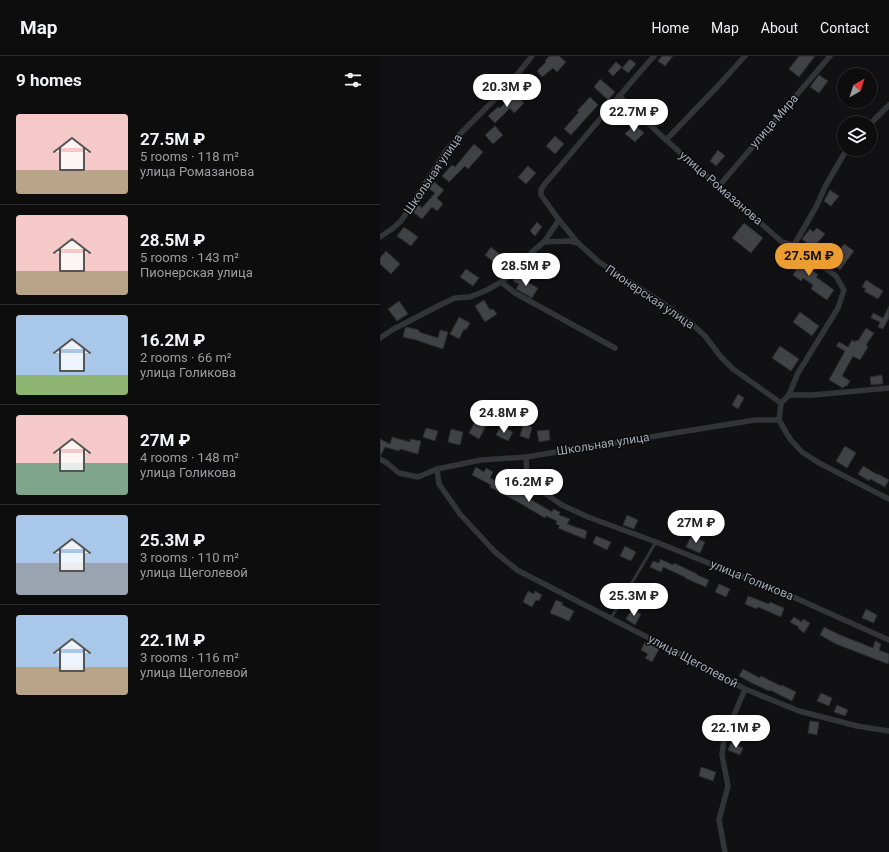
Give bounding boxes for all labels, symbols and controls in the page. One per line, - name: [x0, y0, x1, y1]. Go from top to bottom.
- text: Map: [20, 16, 58, 39]
- text: Home: [651, 20, 689, 36]
- text: Map: [711, 20, 739, 36]
- text: About: [761, 20, 798, 36]
- text: Contact: [820, 20, 869, 36]
- north arrow: [837, 68, 877, 108]
- map controls: [837, 68, 877, 156]
- icon: filters: [342, 69, 364, 91]
- text: 9 homes: [16, 70, 82, 90]
- pin: 20.3M ₽: [470, 74, 544, 108]
- text: 20.3M ₽: [482, 79, 532, 94]
- street label: улица Мира: [747, 91, 801, 151]
- pin: 22.7M ₽: [597, 99, 671, 133]
- text: 22.7M ₽: [609, 104, 659, 119]
- button: layers: [837, 116, 877, 156]
- text: 27.5M ₽: [140, 129, 205, 149]
- icon: home: [48, 130, 96, 178]
- street label: Школьная улица: [401, 131, 465, 217]
- street label: улица Ромазанова: [677, 148, 765, 228]
- text: 5 rooms · 118 m²: [140, 149, 239, 164]
- text: улица Ромазанова: [140, 164, 254, 179]
- text: 28.5M ₽: [140, 230, 205, 250]
- icon: home: [48, 231, 96, 279]
- pin: 27.5M ₽: [772, 243, 846, 277]
- text: 27.5M ₽: [784, 248, 834, 263]
- text: 5 rooms · 143 m²: [140, 250, 239, 265]
- pin: 28.5M ₽: [489, 253, 563, 287]
- text: 28.5M ₽: [501, 258, 551, 273]
- street label: Пионерская улица: [603, 262, 697, 332]
- text: Пионерская улица: [140, 265, 253, 280]
- text: 16.2M ₽: [140, 330, 205, 350]
- icon: home: [48, 331, 96, 379]
- text: 2 rooms · 66 m²: [140, 350, 232, 365]
- text: улица Голикова: [140, 365, 236, 380]
- pin: 24.8M ₽: [467, 400, 541, 434]
- text: 24.8M ₽: [479, 405, 529, 420]
- text: 27M ₽: [140, 430, 191, 450]
- street label: Школьная улица: [556, 430, 650, 458]
- icon: home: [48, 431, 96, 479]
- text: 4 rooms · 148 m²: [140, 450, 239, 465]
- text: улица Голикова: [140, 465, 236, 480]
- pin: 16.2M ₽: [492, 469, 566, 503]
- text: 16.2M ₽: [504, 474, 554, 489]
- pin: 27M ₽: [668, 510, 724, 544]
- text: 27M ₽: [677, 515, 715, 530]
- text: 25.3M ₽: [140, 530, 205, 550]
- icon: home: [48, 531, 96, 579]
- text: 3 rooms · 110 m²: [140, 550, 239, 565]
- street label: улица Голикова: [708, 557, 796, 603]
- text: улица Щеголевой: [140, 565, 248, 580]
- pin: 25.3M ₽: [597, 583, 671, 617]
- text: 25.3M ₽: [609, 588, 659, 603]
- text: 22.1M ₽: [140, 630, 205, 650]
- icon: home: [48, 631, 96, 679]
- street label: улица Щеголевой: [646, 631, 740, 691]
- text: 3 rooms · 116 m²: [140, 650, 239, 665]
- text: улица Щеголевой: [140, 665, 248, 680]
- pin: 22.1M ₽: [699, 715, 773, 749]
- text: 22.1M ₽: [711, 720, 761, 735]

